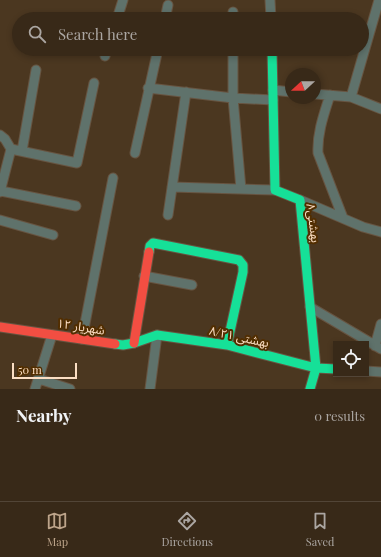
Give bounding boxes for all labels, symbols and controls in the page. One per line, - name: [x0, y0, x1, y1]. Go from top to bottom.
- search box: [12, 12, 369, 56]
- icon: search: [26, 23, 48, 45]
- text: Search here: [58, 24, 137, 44]
- north arrow: [285, 68, 321, 104]
- street label: بهشتی۸: [303, 202, 325, 244]
- street label: شهریار ۱۲: [56, 314, 106, 338]
- street label: بهشتی ۸/۲۱: [208, 322, 271, 350]
- map controls: [333, 341, 369, 377]
- button: locate: [333, 341, 369, 377]
- scale bar: [12, 361, 77, 380]
- text: 50 m: [18, 362, 42, 377]
- text: Nearby: [16, 404, 71, 426]
- text: 0 results: [314, 407, 365, 424]
- tab: Map: [46, 510, 68, 549]
- tab: Directions: [161, 510, 213, 549]
- tab: Saved: [306, 510, 334, 549]

